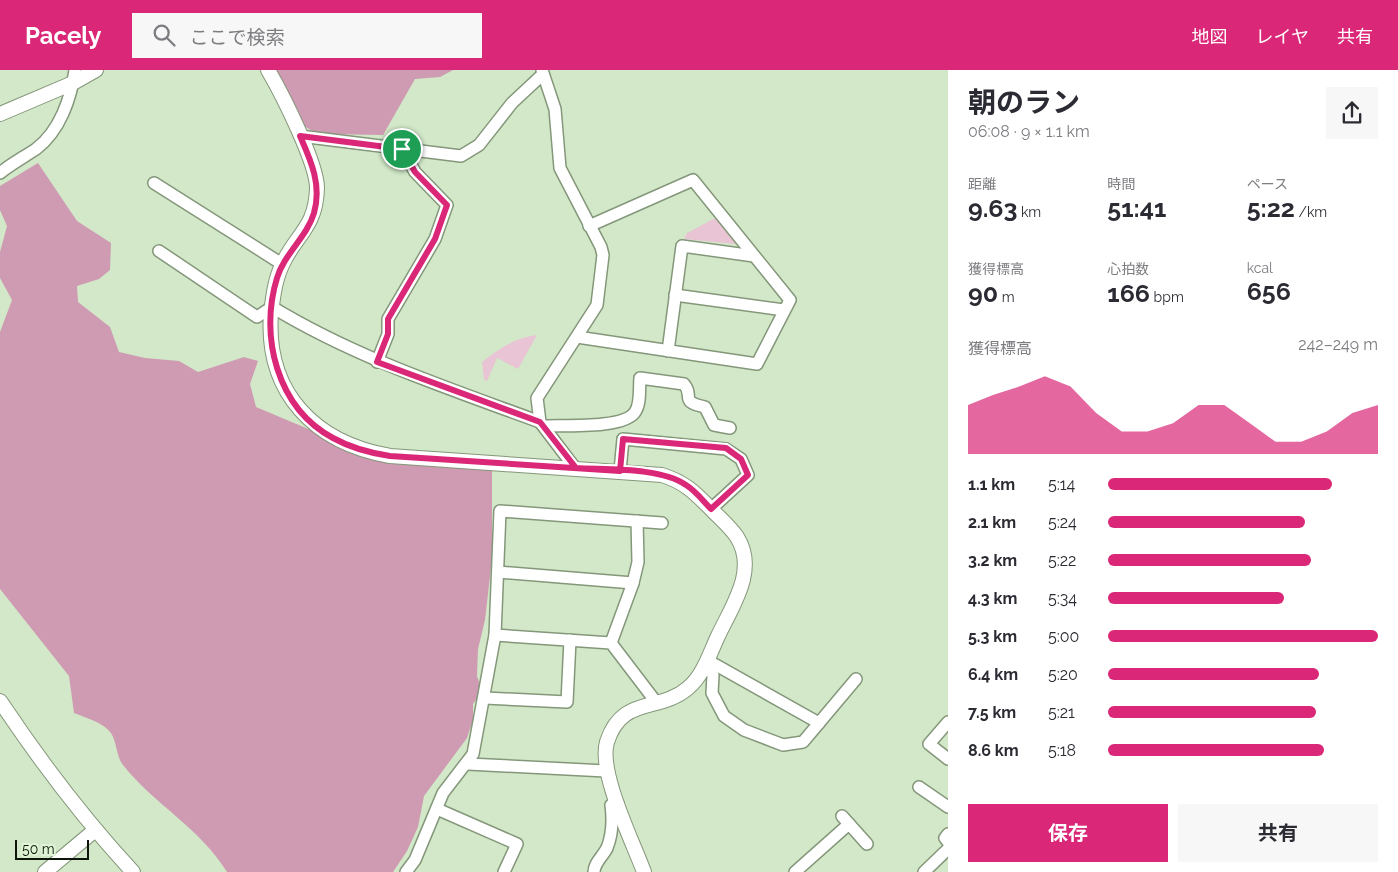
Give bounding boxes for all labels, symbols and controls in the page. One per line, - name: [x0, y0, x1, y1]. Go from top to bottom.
- search box: [132, 13, 482, 58]
- text: Pacely: [25, 21, 102, 50]
- icon: search: [150, 21, 178, 49]
- text: ここで検索: [190, 26, 285, 48]
- text: 地図: [1192, 26, 1228, 47]
- text: レイヤ: [1256, 26, 1309, 47]
- text: 共有: [1337, 26, 1373, 47]
- text: 朝のラン: [968, 86, 1080, 119]
- button: share: [1326, 87, 1378, 139]
- text: 06:08 · 9 × 1.1 km: [968, 122, 1090, 141]
- pin: [381, 128, 423, 170]
- icon: arrive: [388, 135, 416, 163]
- text: 距離: [968, 176, 996, 192]
- text: 時間: [1107, 176, 1135, 192]
- text: ペース: [1247, 176, 1288, 192]
- text: 9.63: [968, 193, 1017, 223]
- text: 51:41: [1107, 193, 1166, 223]
- text: 5:22: [1247, 193, 1295, 223]
- text: km: [1017, 204, 1041, 220]
- text: /km: [1295, 204, 1327, 220]
- text: kcal: [1247, 260, 1273, 276]
- text: 獲得標高: [968, 261, 1024, 277]
- text: 心拍数: [1107, 261, 1149, 277]
- text: 656: [1247, 276, 1291, 306]
- text: 90: [968, 278, 998, 308]
- text: 166: [1107, 278, 1150, 308]
- text: m: [998, 289, 1015, 305]
- text: bpm: [1150, 289, 1184, 305]
- text: 242–249 m: [1298, 335, 1378, 354]
- text: 獲得標高: [968, 339, 1032, 358]
- text: 1.1 km: [968, 475, 1015, 494]
- text: 5:14: [1048, 475, 1075, 494]
- text: 2.1 km: [968, 513, 1016, 532]
- text: 5:24: [1048, 513, 1077, 532]
- text: 3.2 km: [968, 551, 1017, 570]
- text: 5:22: [1048, 551, 1076, 570]
- text: 4.3 km: [968, 589, 1017, 608]
- text: 5:34: [1048, 589, 1077, 608]
- text: 5.3 km: [968, 627, 1017, 646]
- text: 5:00: [1048, 627, 1079, 646]
- text: 6.4 km: [968, 665, 1018, 684]
- text: 5:20: [1048, 665, 1078, 684]
- text: 7.5 km: [968, 703, 1016, 722]
- text: 5:21: [1048, 703, 1075, 722]
- text: 8.6 km: [968, 741, 1019, 760]
- text: 5:18: [1048, 741, 1076, 760]
- button: 保存: [968, 804, 1168, 862]
- button: 共有: [1178, 804, 1378, 862]
- scale bar: [15, 837, 89, 860]
- text: 50 m: [22, 841, 55, 857]

